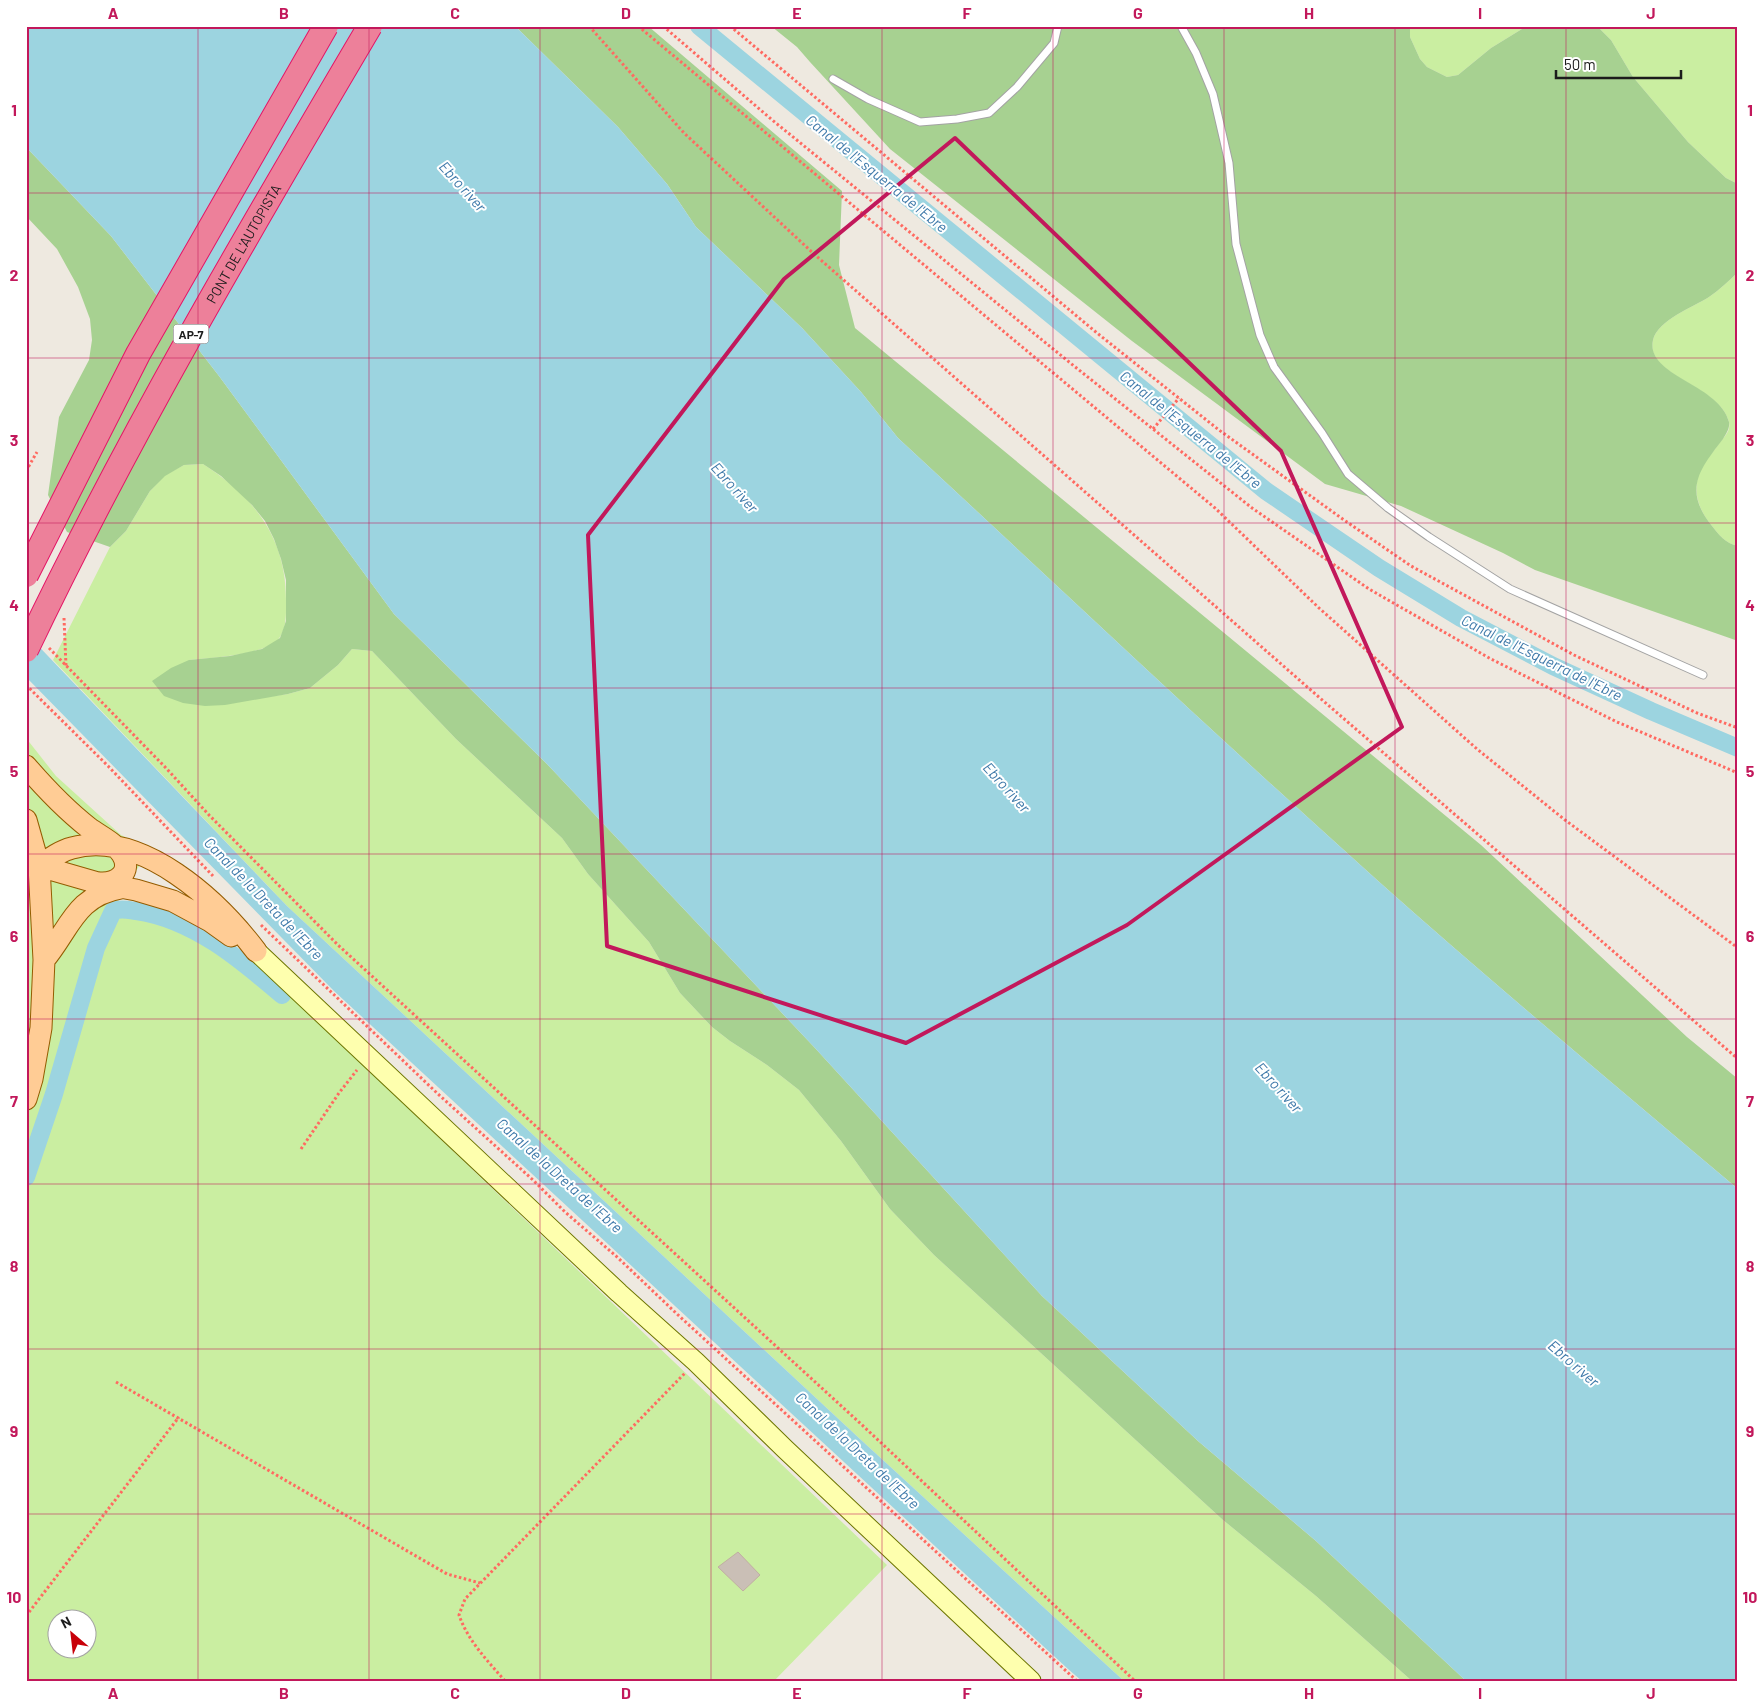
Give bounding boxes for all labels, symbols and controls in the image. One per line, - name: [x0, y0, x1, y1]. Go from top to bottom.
- text: A: [108, 3, 119, 22]
- text: B: [279, 3, 289, 22]
- text: C: [450, 3, 460, 22]
- text: D: [621, 3, 631, 22]
- text: E: [792, 3, 802, 22]
- text: F: [963, 3, 972, 22]
- text: G: [1133, 3, 1143, 22]
- text: H: [1304, 3, 1314, 22]
- text: I: [1478, 3, 1482, 22]
- text: J: [1646, 3, 1656, 22]
- scale bar: [1556, 48, 1682, 80]
- text: 50 m: [1564, 55, 1596, 73]
- text: 1: [11, 100, 17, 119]
- text: 1: [1747, 100, 1753, 119]
- water label: Canal de l'Esquerra de l'Ebre: [803, 110, 952, 236]
- water label: Ebro river: [436, 157, 491, 215]
- street label: PONT DE L'AUTOPISTA: [202, 180, 284, 306]
- text: 2: [10, 265, 19, 284]
- text: 2: [1746, 265, 1755, 284]
- road number: AP-7: [174, 324, 208, 344]
- water label: Canal de l'Esquerra de l'Ebre: [1117, 366, 1266, 492]
- text: 3: [10, 430, 18, 449]
- text: 3: [1746, 430, 1754, 449]
- water label: Ebro river: [708, 458, 763, 516]
- text: 4: [9, 595, 19, 614]
- text: 4: [1745, 595, 1755, 614]
- water label: Canal de l'Esquerra de l'Ebre: [1459, 610, 1626, 704]
- water label: Ebro river: [980, 758, 1035, 816]
- text: 5: [10, 761, 19, 780]
- text: 5: [1746, 761, 1755, 780]
- water label: Canal de la Dreta de l'Ebre: [201, 833, 327, 963]
- text: 6: [10, 926, 19, 945]
- text: 6: [1746, 926, 1755, 945]
- water label: Ebro river: [1252, 1058, 1307, 1116]
- text: 7: [10, 1091, 18, 1110]
- text: 7: [1746, 1091, 1754, 1110]
- water label: Canal de la Dreta de l'Ebre: [493, 1114, 627, 1236]
- text: 8: [10, 1256, 19, 1275]
- text: 8: [1746, 1256, 1755, 1275]
- water label: Ebro river: [1545, 1336, 1604, 1390]
- water label: Canal de la Dreta de l'Ebre: [792, 1388, 924, 1512]
- text: 9: [10, 1421, 18, 1440]
- text: 9: [1746, 1421, 1754, 1440]
- text: 10: [7, 1587, 21, 1606]
- text: 10: [1743, 1587, 1757, 1606]
- north arrow: [48, 1610, 98, 1660]
- text: N: [58, 1612, 74, 1632]
- text: A: [108, 1683, 119, 1702]
- text: B: [279, 1683, 289, 1702]
- text: C: [450, 1683, 460, 1702]
- text: D: [621, 1683, 631, 1702]
- text: E: [792, 1683, 802, 1702]
- text: F: [963, 1683, 972, 1702]
- text: G: [1133, 1683, 1143, 1702]
- text: H: [1304, 1683, 1314, 1702]
- text: I: [1478, 1683, 1482, 1702]
- text: J: [1646, 1683, 1656, 1702]

